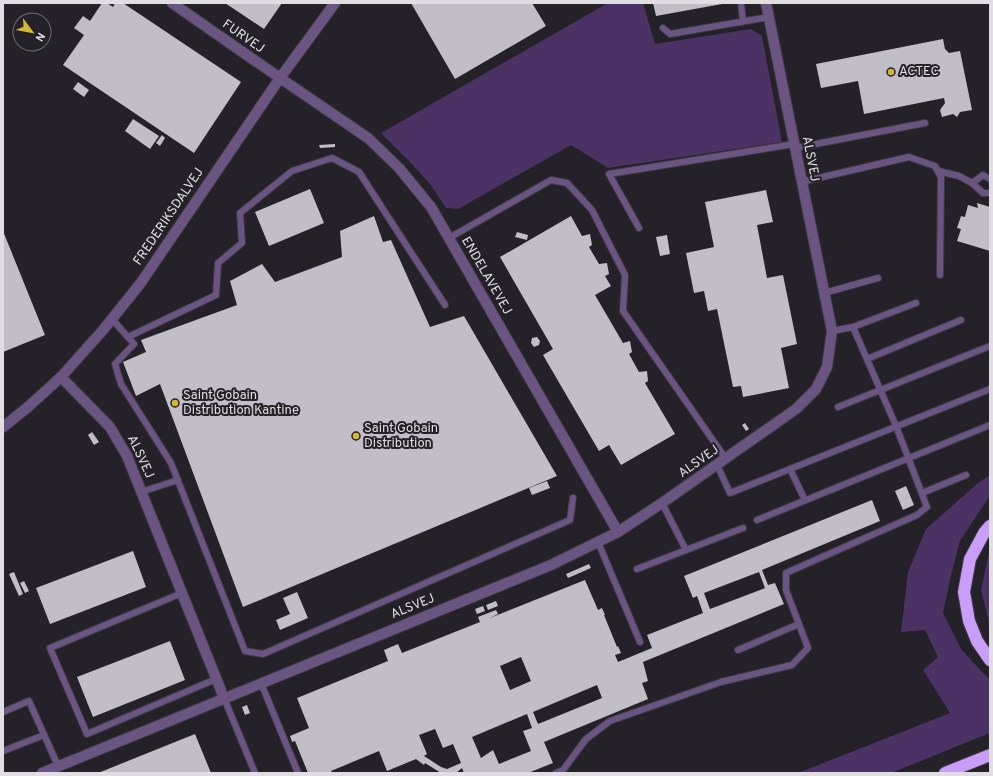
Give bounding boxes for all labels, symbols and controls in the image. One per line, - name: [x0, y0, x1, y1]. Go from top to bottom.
- north arrow: [12, 12, 52, 52]
- street label: FURVEJ: [219, 17, 267, 57]
- text: N: [32, 30, 48, 44]
- place label: ACTEC: [899, 64, 939, 80]
- marker: ACTEC: [886, 67, 896, 77]
- street label: ALSVEJ: [798, 135, 822, 183]
- street label: FREDERIKSDALVEJ: [130, 165, 208, 269]
- street label: ENDELAVEVEJ: [457, 234, 515, 318]
- place label: Saint Gobain Distribution Kantine: [183, 388, 299, 419]
- marker: Saint Gobain Distribution Kantine: [170, 398, 180, 408]
- place label: Saint Gobain Distribution: [364, 421, 438, 452]
- marker: Saint Gobain Distribution: [351, 431, 361, 441]
- street label: ALSVEJ: [123, 433, 157, 481]
- street label: ALSVEJ: [676, 442, 722, 482]
- street label: ALSVEJ: [389, 591, 437, 623]

